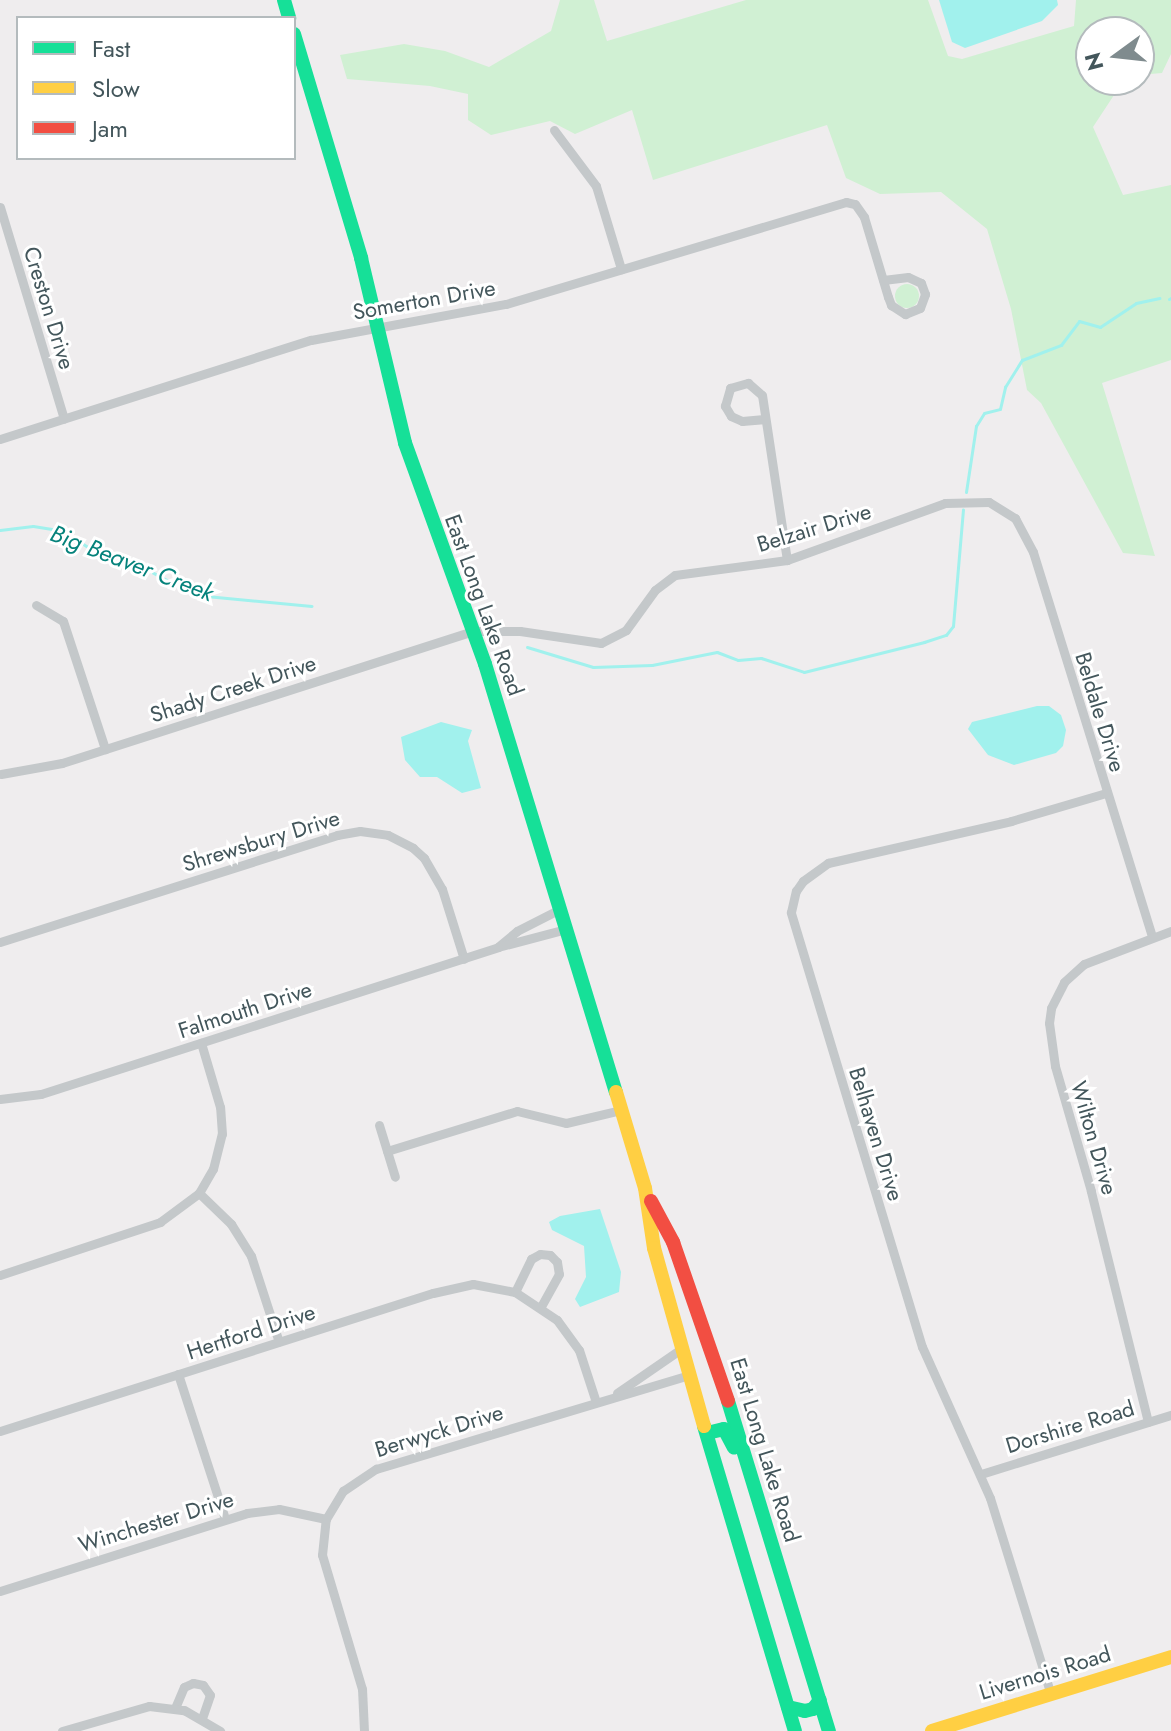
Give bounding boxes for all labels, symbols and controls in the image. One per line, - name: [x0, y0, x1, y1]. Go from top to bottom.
- legend: [16, 16, 296, 160]
- north arrow: [1075, 16, 1155, 96]
- text: Fast: [92, 31, 130, 66]
- text: N: [1076, 49, 1111, 74]
- text: Slow: [92, 71, 140, 106]
- text: Jam: [92, 111, 128, 146]
- street label: Creston Drive: [18, 243, 80, 373]
- street label: Somerton Drive: [351, 274, 497, 326]
- street label: Belzair Drive: [754, 498, 874, 558]
- street label: East Long Lake Road: [439, 511, 529, 699]
- water label: Big Beaver Creek: [46, 519, 218, 607]
- street label: Beldale Drive: [1069, 649, 1131, 775]
- street label: Shady Creek Drive: [147, 650, 319, 728]
- street label: Shrewsbury Drive: [179, 805, 343, 877]
- street label: Falmouth Drive: [175, 976, 315, 1044]
- street label: Belhaven Drive: [843, 1064, 909, 1204]
- street label: Wilton Drive: [1065, 1078, 1123, 1198]
- street label: Hertford Drive: [183, 1299, 319, 1365]
- street label: East Long Lake Road: [724, 1355, 806, 1545]
- street label: Dorshire Road: [1002, 1395, 1138, 1459]
- street label: Berwyck Drive: [372, 1399, 506, 1463]
- street label: Winchester Drive: [75, 1486, 237, 1558]
- street label: Livernois Road: [976, 1640, 1114, 1706]

